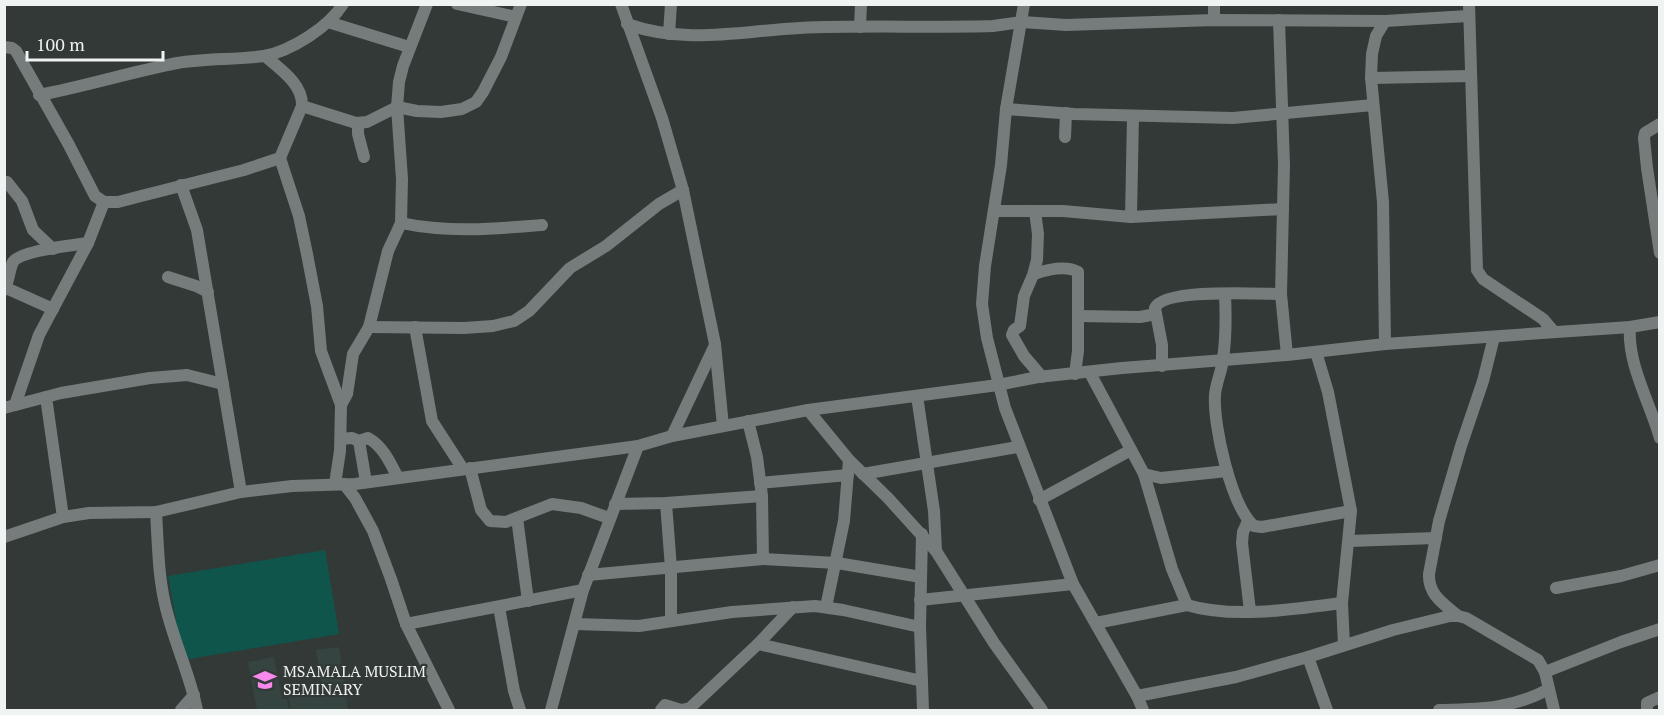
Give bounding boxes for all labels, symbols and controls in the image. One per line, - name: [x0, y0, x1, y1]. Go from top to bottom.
- scale bar: [27, 24, 164, 62]
- text: 100 m: [36, 32, 85, 56]
- place label: MSAMALA MUSLIM SEMINARY: [283, 660, 426, 700]
- school or university icon: MSAMALA MUSLIM SEMINARY: [252, 667, 278, 693]

